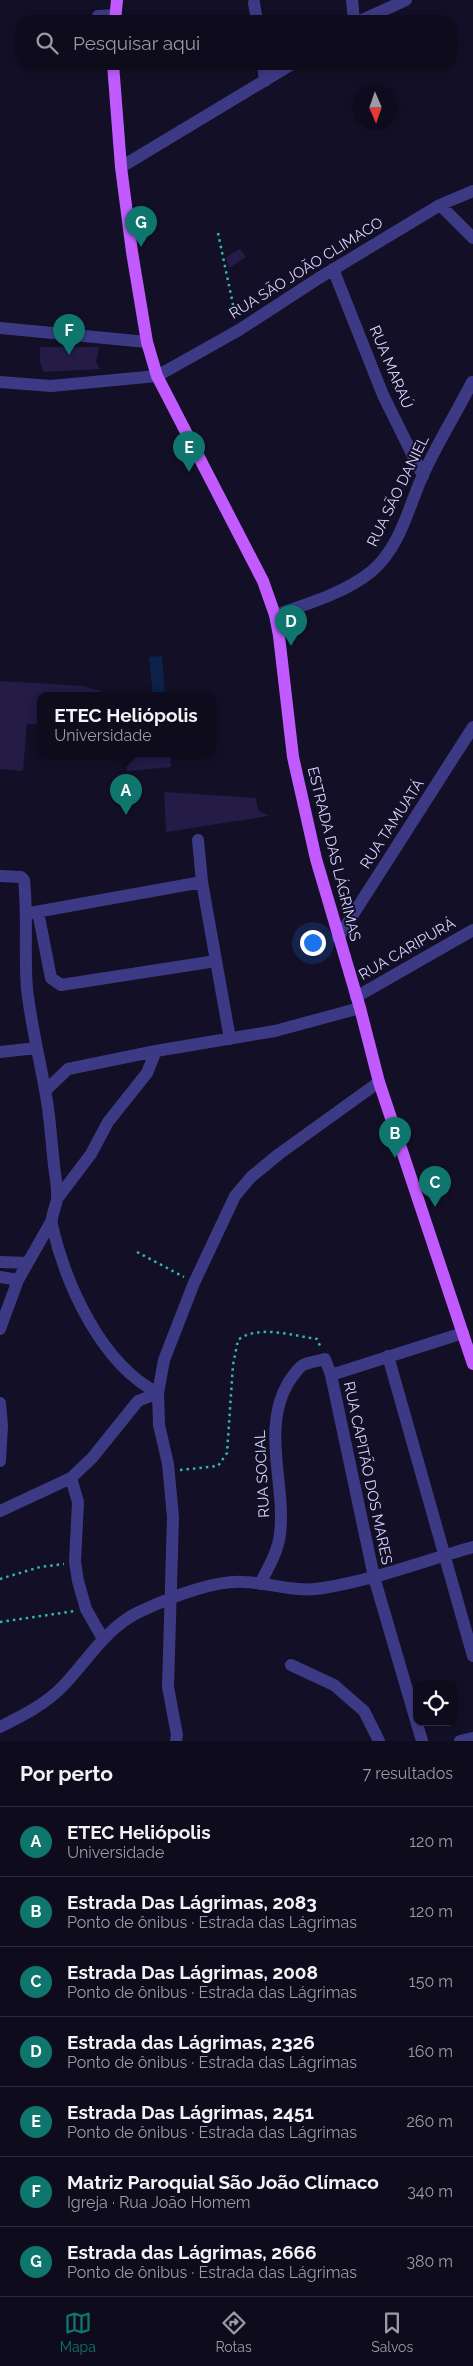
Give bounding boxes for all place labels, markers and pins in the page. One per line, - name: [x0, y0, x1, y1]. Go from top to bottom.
- pin: G: [125, 206, 157, 247]
- pin: F: [53, 314, 85, 355]
- pin: E: [173, 431, 205, 472]
- pin: D: [275, 605, 307, 646]
- pin: A: [110, 774, 142, 815]
- pin: B: [379, 1117, 411, 1158]
- pin: C: [419, 1166, 451, 1207]

